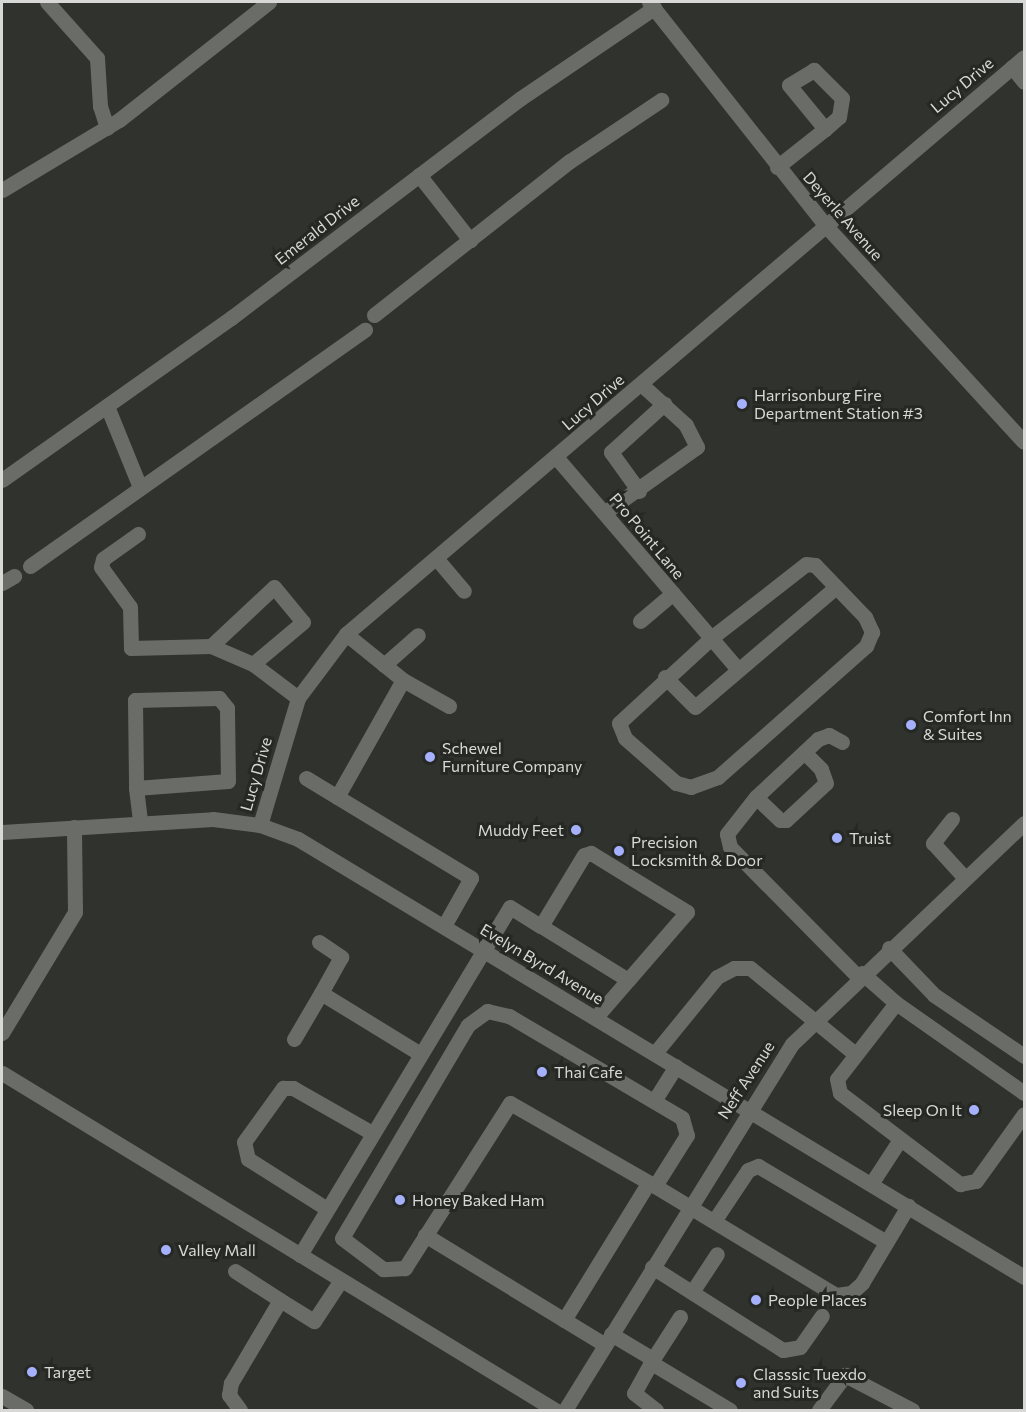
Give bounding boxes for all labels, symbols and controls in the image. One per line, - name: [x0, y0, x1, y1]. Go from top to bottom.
- street label: Lucy Drive: [927, 53, 997, 117]
- street label: Deyerle Avenue: [799, 168, 887, 264]
- street label: Emerald Drive: [271, 191, 363, 269]
- street label: Lucy Drive: [558, 370, 628, 434]
- place label: Harrisonburg Fire Department Station #3: [754, 385, 923, 423]
- marker: Harrisonburg Fire Department Station #3: [735, 397, 749, 411]
- street label: Pro Point Lane: [606, 489, 688, 583]
- place label: Comfort Inn & Suites: [923, 706, 1012, 744]
- marker: Comfort Inn & Suites: [904, 718, 918, 732]
- street label: Lucy Drive: [236, 735, 276, 813]
- place label: Schewel Furniture Company: [442, 738, 582, 776]
- marker: Schewel Furniture Company: [423, 750, 437, 764]
- place label: Muddy Feet: [478, 820, 564, 840]
- marker: Muddy Feet: [569, 823, 583, 837]
- place label: Truist: [849, 828, 891, 848]
- marker: Truist: [830, 831, 844, 845]
- place label: Precision Locksmith & Door: [631, 832, 763, 870]
- marker: Precision Locksmith & Door: [612, 844, 626, 858]
- street label: Evelyn Byrd Avenue: [477, 920, 607, 1008]
- street label: Neff Avenue: [714, 1037, 778, 1123]
- place label: Thai Cafe: [554, 1062, 623, 1082]
- marker: Thai Cafe: [535, 1065, 549, 1079]
- place label: Sleep On It: [883, 1100, 962, 1120]
- marker: Sleep On It: [967, 1103, 981, 1117]
- place label: Honey Baked Ham: [412, 1190, 544, 1210]
- marker: Honey Baked Ham: [393, 1193, 407, 1207]
- place label: Valley Mall: [178, 1240, 256, 1260]
- marker: Valley Mall: [159, 1243, 173, 1257]
- place label: People Places: [768, 1290, 867, 1310]
- marker: People Places: [749, 1293, 763, 1307]
- place label: Target: [44, 1362, 91, 1382]
- place label: Classsic Tuexdo and Suits: [753, 1364, 867, 1402]
- marker: Target: [25, 1365, 39, 1379]
- marker: Classsic Tuexdo and Suits: [734, 1376, 748, 1390]

